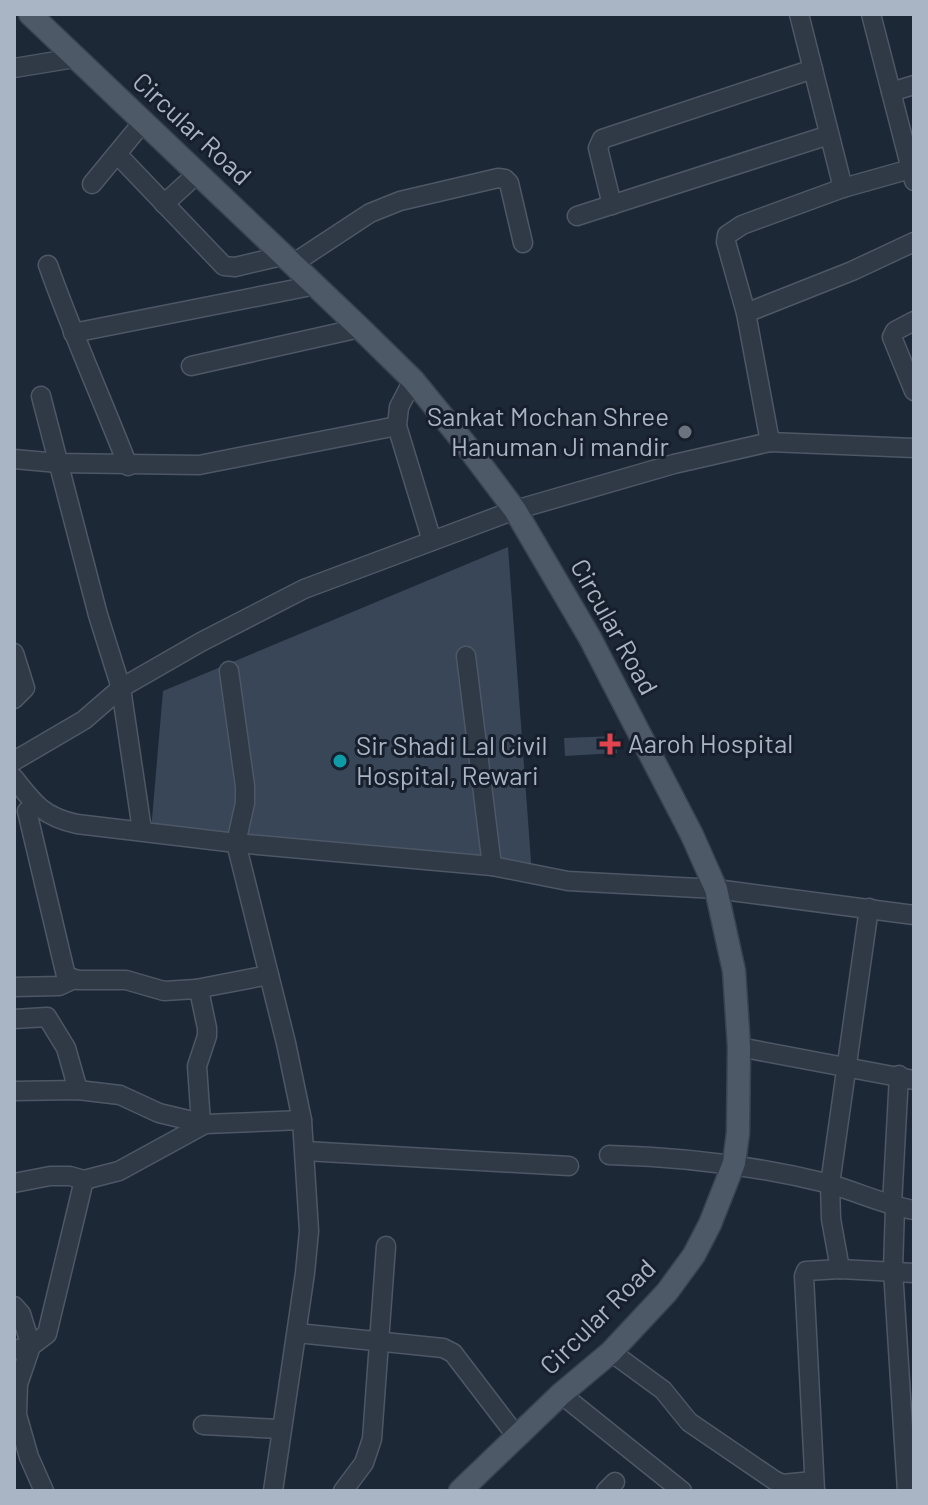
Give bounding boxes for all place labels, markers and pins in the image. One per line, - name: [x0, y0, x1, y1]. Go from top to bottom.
- place label: Sankat Mochan Shree Hanuman Ji mandir: [427, 400, 670, 461]
- marker: Sankat Mochan Shree Hanuman Ji mandir: [676, 423, 694, 441]
- place label: Aaroh Hospital: [628, 727, 793, 758]
- place label: Sir Shadi Lal Civil Hospital, Rewari: [356, 729, 548, 790]
- marker: Aaroh Hospital: [599, 733, 621, 755]
- marker: Sir Shadi Lal Civil Hospital, Rewari: [331, 752, 349, 770]

